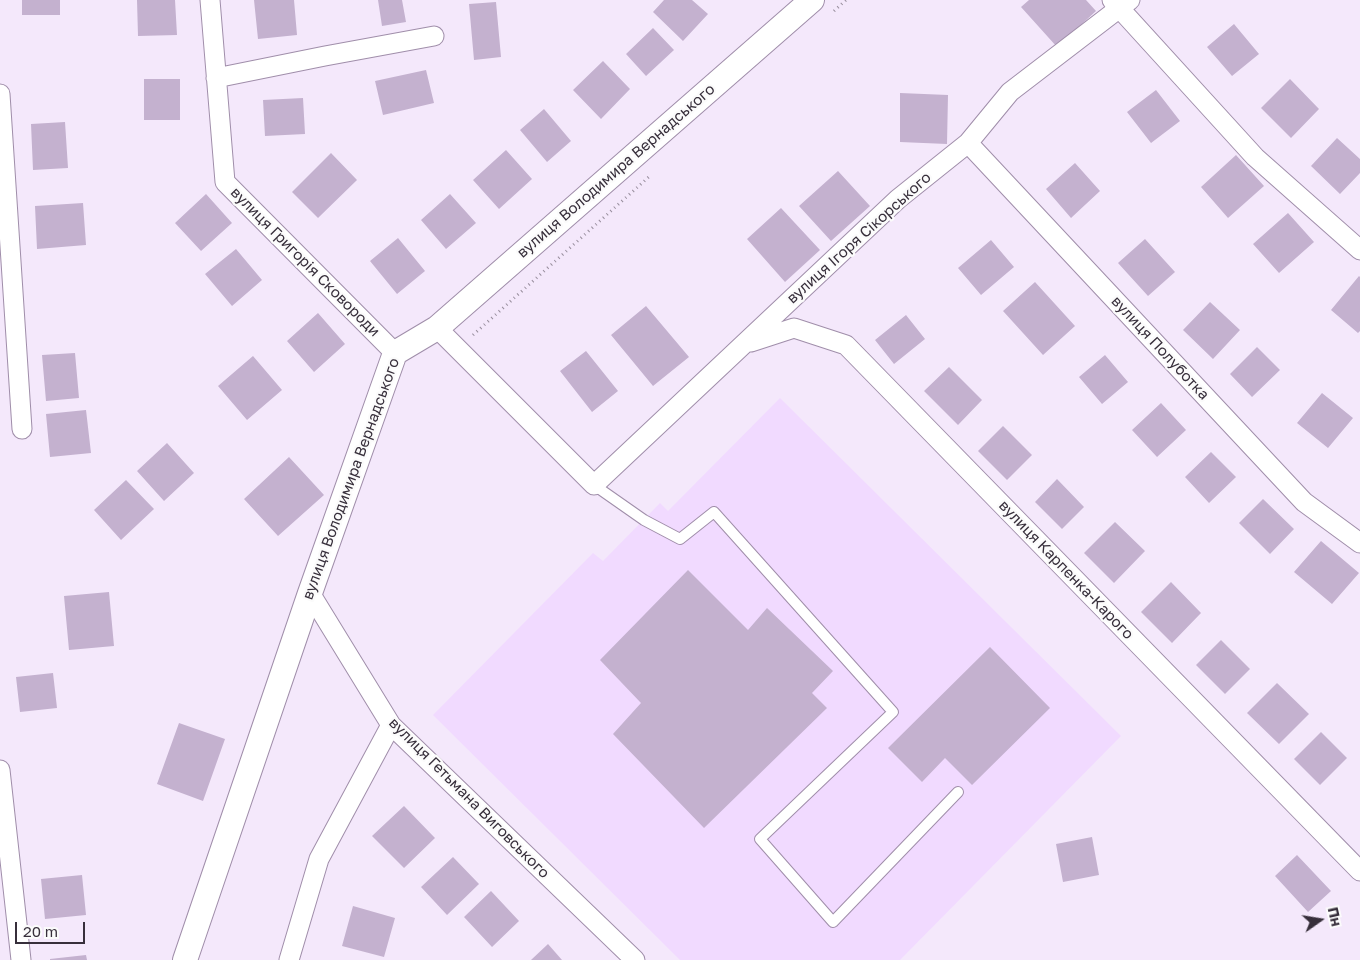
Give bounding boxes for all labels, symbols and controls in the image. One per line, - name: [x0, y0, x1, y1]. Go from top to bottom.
- street label: вулиця Володимира Вернадського: [514, 80, 718, 262]
- street label: вулиця Ігоря Сікорського: [783, 168, 935, 308]
- street label: вулиця Григорія Сковороди: [227, 184, 383, 340]
- street label: вулиця Полуботка: [1107, 292, 1213, 404]
- street label: вулиця Володимира Вернадського: [299, 356, 403, 602]
- street label: вулиця Карпенка-Карого: [995, 497, 1137, 643]
- street label: вулиця Гетьмана Виговського: [385, 714, 553, 882]
- north arrow: [1295, 895, 1345, 945]
- text: Пн: [1325, 905, 1346, 928]
- scale bar: [18, 912, 88, 944]
- text: 20 m: [23, 922, 58, 940]

